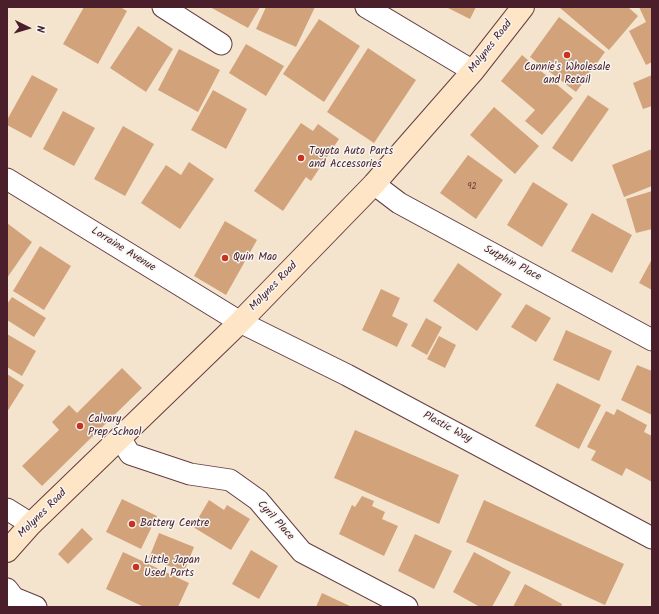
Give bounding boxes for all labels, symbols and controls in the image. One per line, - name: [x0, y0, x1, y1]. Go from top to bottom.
- north arrow: [8, 8, 48, 48]
- street label: Molynes Road: [466, 18, 516, 76]
- text: N: [31, 25, 49, 33]
- marker: Connie's Wholesale and Retail: [562, 50, 572, 60]
- place label: Connie's Wholesale and Retail: [524, 61, 610, 87]
- place label: Toyota Auto Parts and Accessories: [309, 145, 393, 171]
- marker: Toyota Auto Parts and Accessories: [296, 153, 306, 163]
- house number: 92: [467, 182, 477, 192]
- street label: Lorraine Avenue: [88, 225, 158, 275]
- street label: Sutphin Place: [481, 243, 543, 285]
- place label: Quin Mao: [233, 251, 277, 265]
- marker: Quin Mao: [220, 253, 230, 263]
- street label: Molynes Road: [247, 260, 301, 314]
- street label: Plastic Way: [420, 410, 474, 446]
- place label: Calvary Prep School: [88, 413, 142, 439]
- marker: Calvary Prep School: [75, 421, 85, 431]
- street label: Molynes Road: [16, 487, 70, 541]
- street label: Cyril Place: [254, 498, 296, 544]
- place label: Battery Centre: [140, 517, 209, 531]
- marker: Battery Centre: [127, 519, 137, 529]
- place label: Little Japan Used Parts: [144, 554, 200, 580]
- marker: Little Japan Used Parts: [131, 562, 141, 572]

